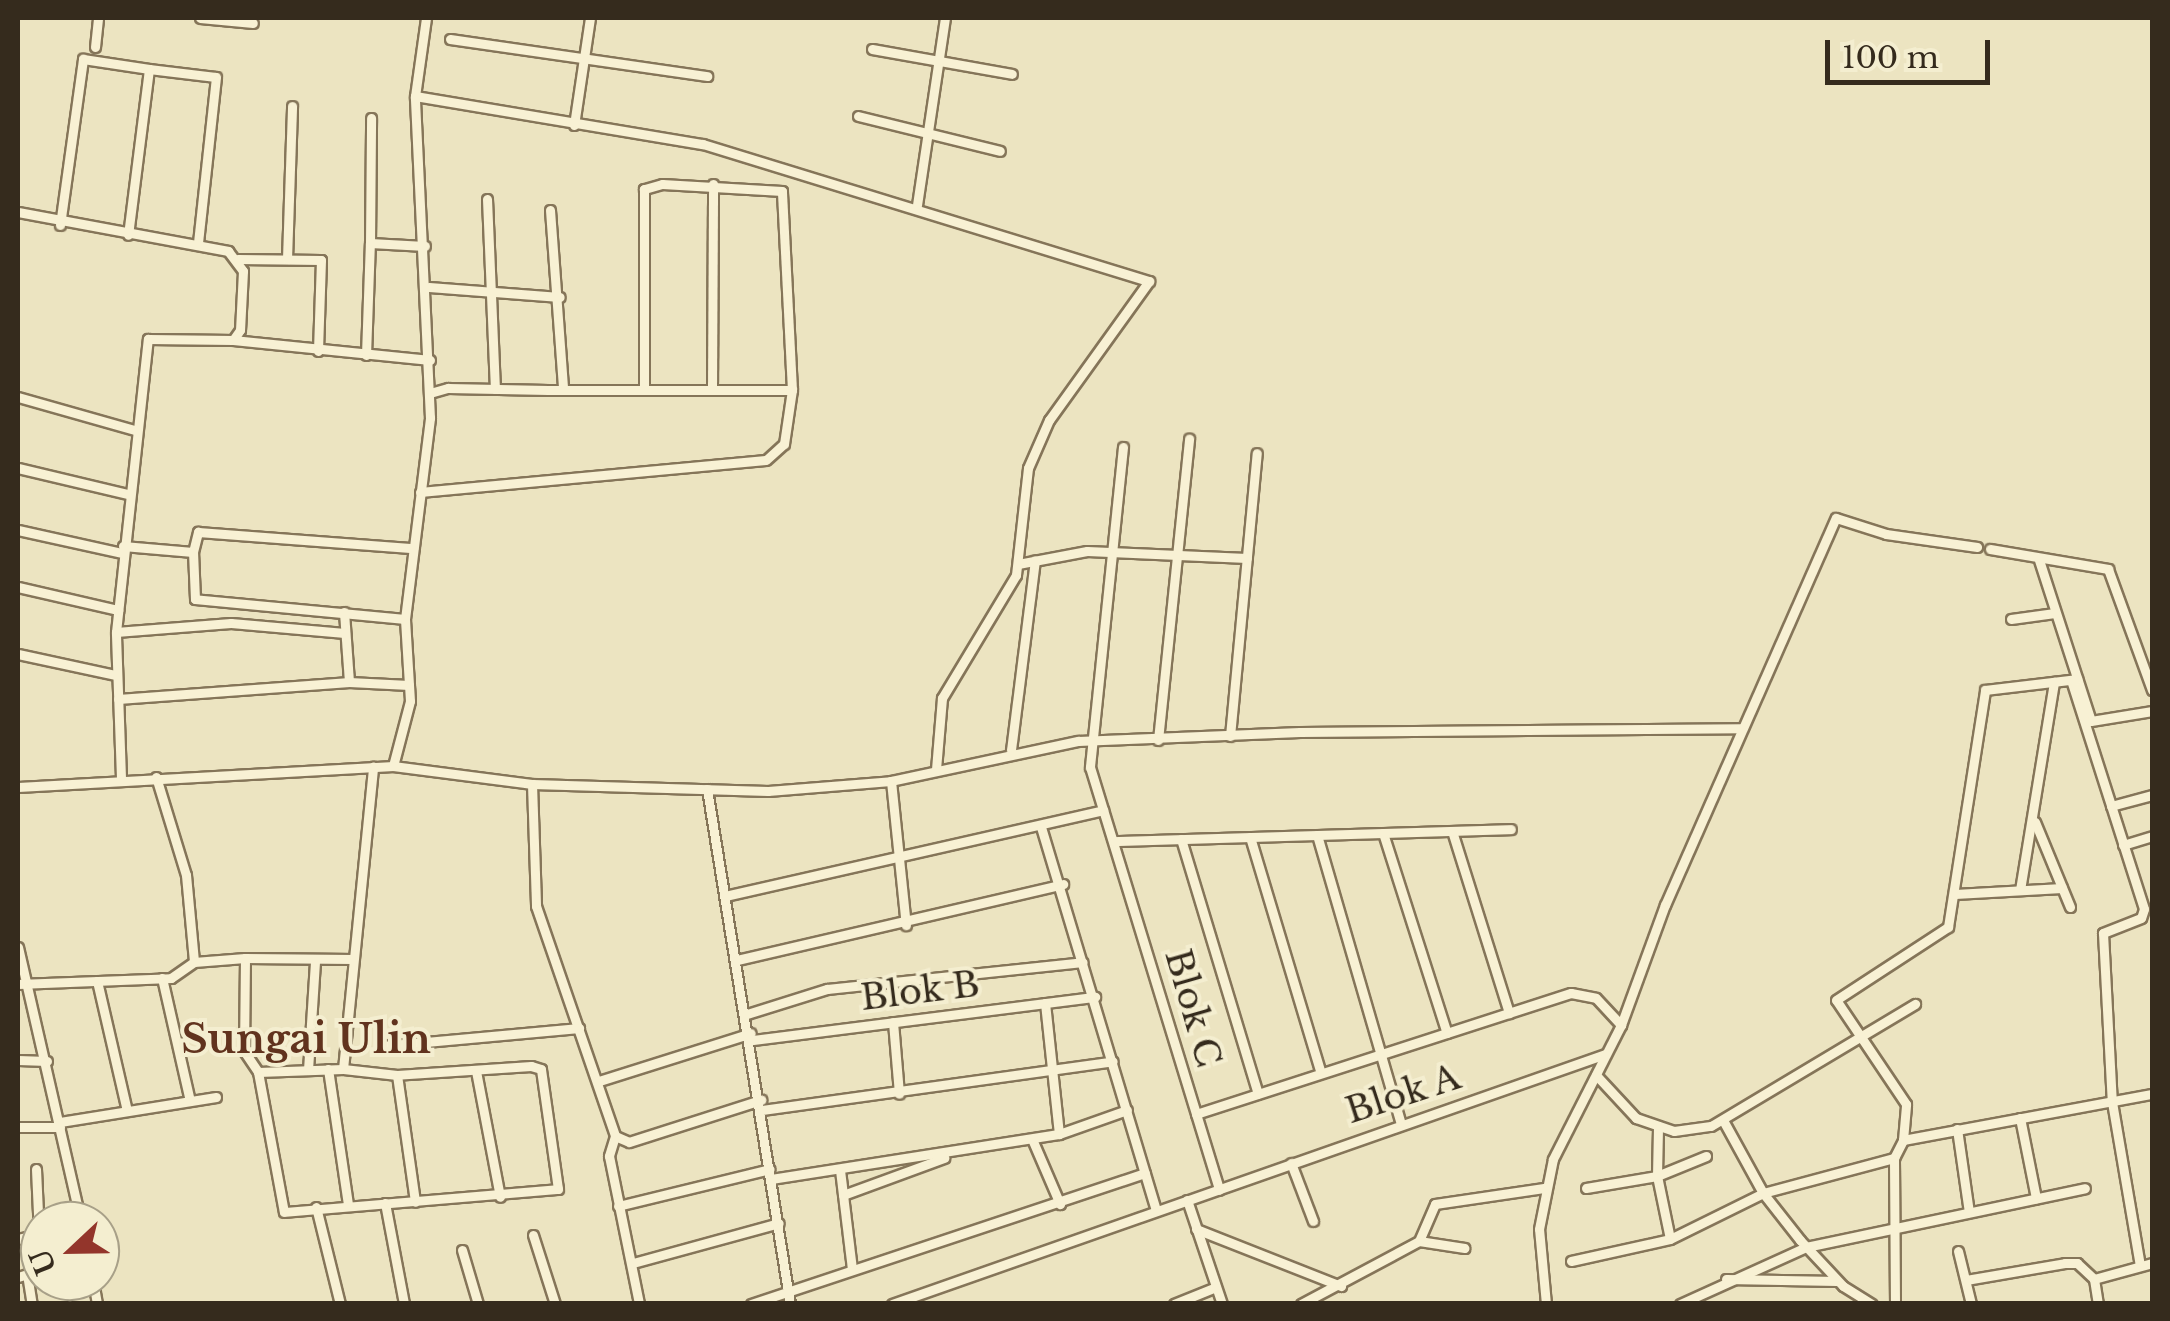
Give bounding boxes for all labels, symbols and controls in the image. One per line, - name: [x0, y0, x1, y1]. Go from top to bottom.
- scale bar: [1830, 20, 1995, 82]
- text: 100 m: [1842, 39, 1939, 76]
- street label: Blok C: [1156, 944, 1230, 1072]
- street label: Blok B: [858, 963, 982, 1019]
- district label: Sungai Ulin: [181, 1015, 431, 1063]
- street label: Blok A: [1340, 1056, 1466, 1132]
- north arrow: [20, 1201, 120, 1301]
- text: U: [23, 1244, 64, 1280]

